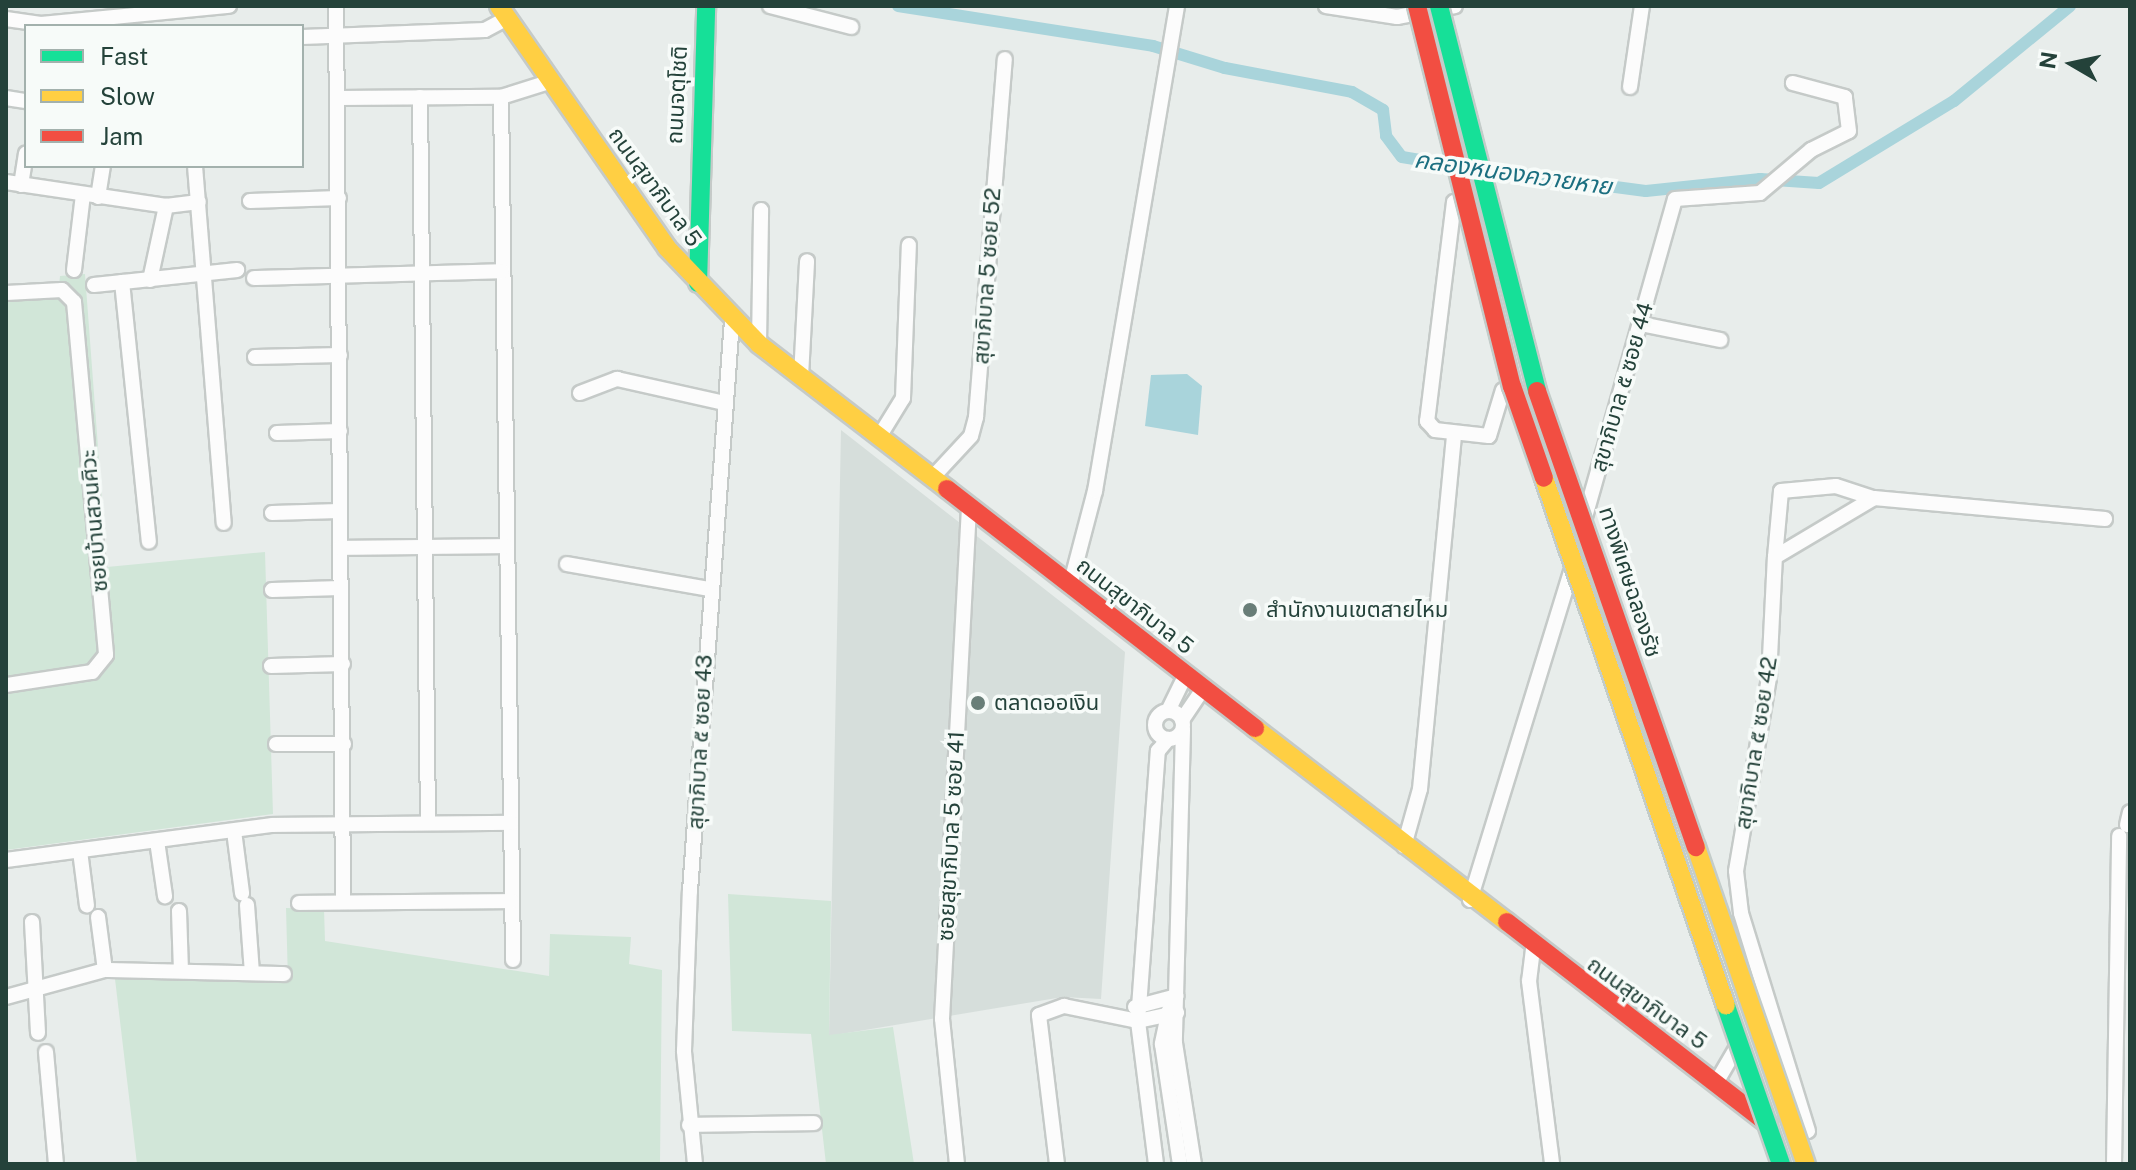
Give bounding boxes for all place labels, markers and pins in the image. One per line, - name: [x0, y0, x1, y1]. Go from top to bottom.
- place label: สำนักงานเขตสายไหม: [1266, 597, 1448, 623]
- marker: สำนักงานเขตสายไหม: [1241, 601, 1259, 619]
- place label: ตลาดออเงิน: [994, 690, 1099, 716]
- marker: ตลาดออเงิน: [969, 694, 987, 712]

